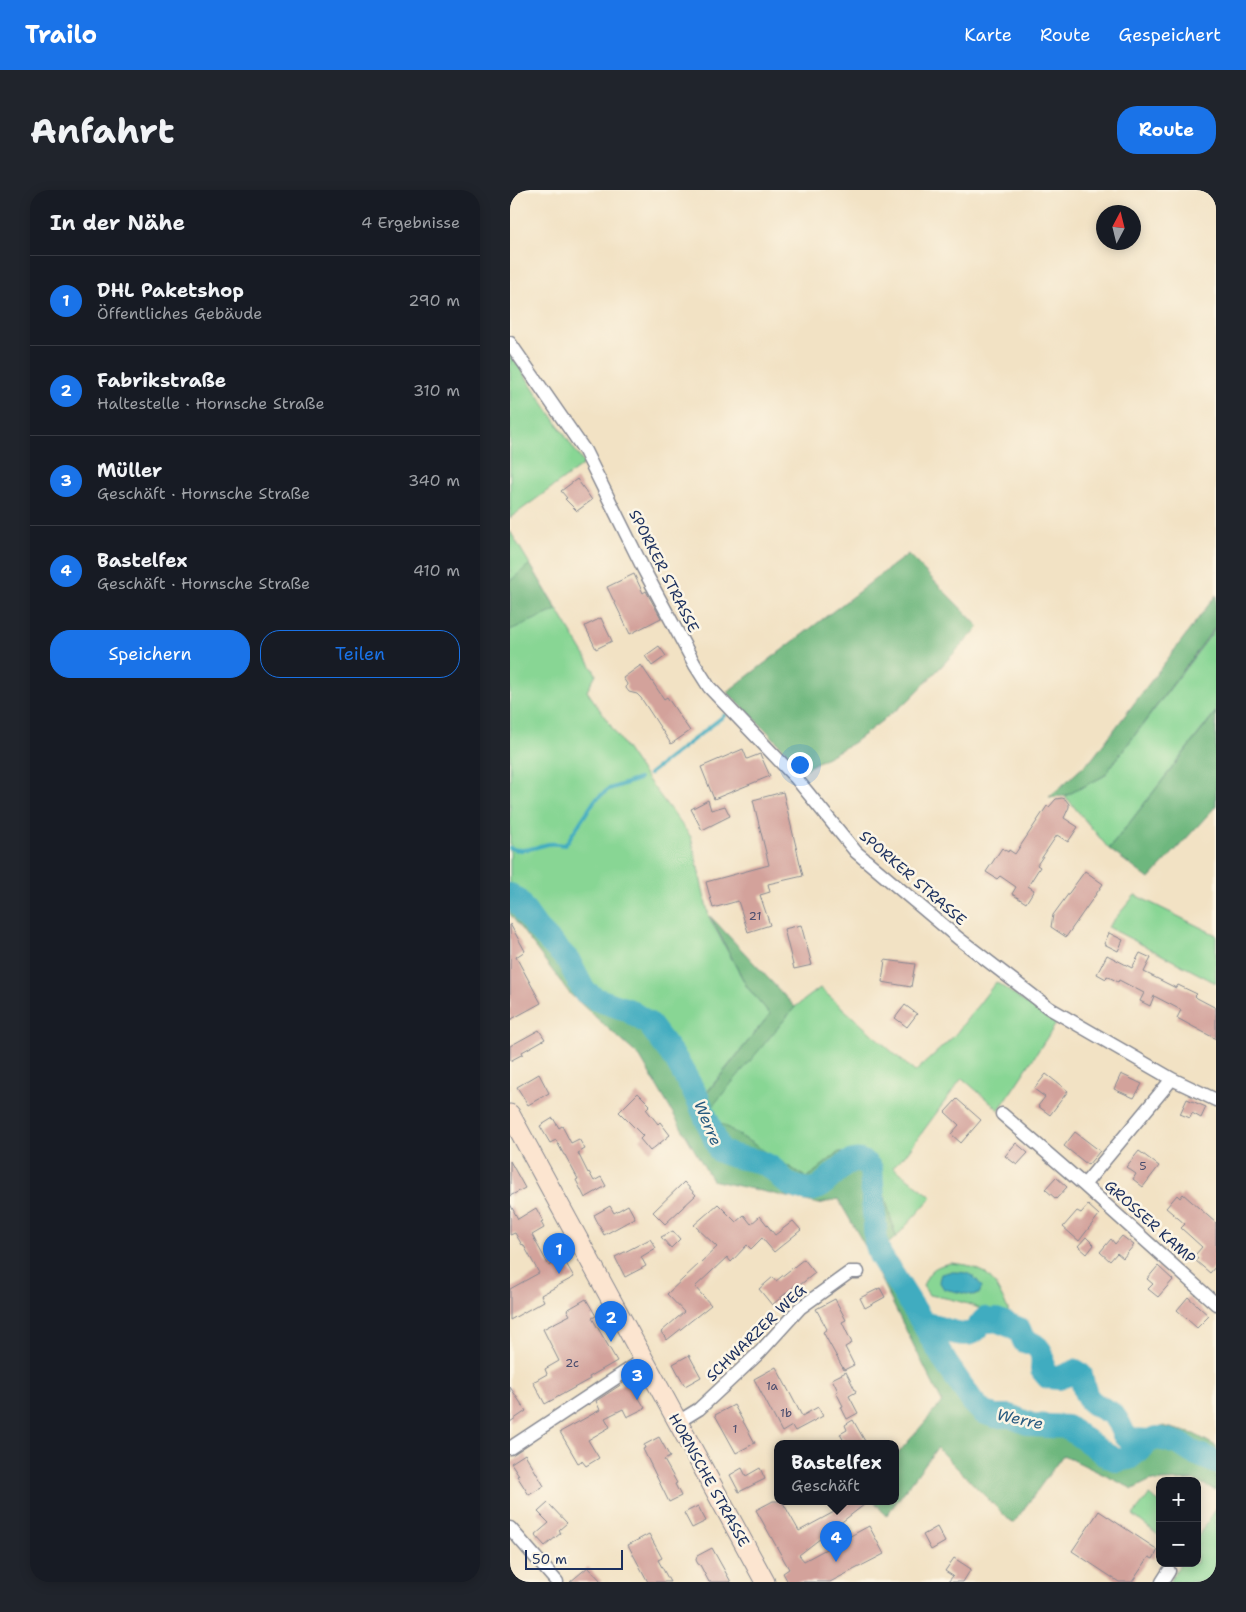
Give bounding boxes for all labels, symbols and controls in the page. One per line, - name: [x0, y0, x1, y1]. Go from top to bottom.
- text: Trailo: [25, 19, 97, 51]
- text: Karte: [964, 23, 1012, 47]
- text: Route: [1040, 23, 1091, 47]
- text: Gespeichert: [1119, 23, 1221, 47]
- button: Route: [1117, 106, 1216, 154]
- text: Anfahrt: [30, 107, 174, 154]
- north arrow: [1096, 205, 1141, 250]
- text: In der Nähe: [50, 209, 185, 237]
- text: 4 Ergebnisse: [361, 212, 460, 233]
- text: DHL Paketshop: [97, 278, 244, 303]
- text: 1: [62, 290, 70, 311]
- text: 290 m: [408, 290, 460, 311]
- text: Öffentliches Gebäude: [97, 303, 262, 324]
- text: Fabrikstraße: [97, 368, 226, 393]
- text: 2: [60, 380, 72, 401]
- text: 310 m: [413, 380, 460, 401]
- text: Haltestelle · Hornsche Straße: [97, 393, 324, 414]
- text: Müller: [97, 458, 162, 483]
- text: 3: [60, 470, 72, 491]
- text: 340 m: [408, 470, 460, 491]
- text: Geschäft · Hornsche Straße: [97, 483, 310, 504]
- street label: SPORKER STRASSE: [624, 506, 704, 636]
- text: Bastelfex: [97, 548, 187, 573]
- text: 4: [60, 560, 72, 581]
- text: 410 m: [413, 560, 460, 581]
- text: Geschäft · Hornsche Straße: [97, 573, 310, 594]
- button: Speichern: [50, 630, 250, 678]
- button: Teilen: [260, 630, 460, 678]
- your location: [787, 752, 813, 778]
- street label: SPORKER STRASSE: [855, 826, 971, 930]
- house number: 21: [749, 908, 761, 924]
- water label: Werre: [689, 1097, 727, 1149]
- house number: 5: [1139, 1158, 1147, 1174]
- street label: GROSSER KAMP: [1100, 1176, 1200, 1269]
- pin: 1: [543, 1233, 575, 1274]
- street label: SCHWARZER WEG: [702, 1280, 810, 1386]
- pin: 2: [595, 1301, 627, 1342]
- house number: 2c: [565, 1355, 579, 1371]
- pin: 3: [621, 1359, 653, 1400]
- house number: 1a: [766, 1378, 779, 1394]
- water label: Werre: [995, 1404, 1045, 1434]
- house number: 1b: [780, 1405, 792, 1421]
- street label: HORNSCHE STRASSE: [664, 1410, 754, 1550]
- house number: 1: [732, 1421, 738, 1437]
- popup: [774, 1440, 899, 1505]
- text: Bastelfex: [791, 1450, 882, 1475]
- text: Geschäft: [791, 1475, 860, 1496]
- map controls: [1156, 1477, 1201, 1567]
- button: +: [1156, 1477, 1201, 1522]
- pin: 4: [820, 1521, 852, 1562]
- button: −: [1156, 1522, 1201, 1567]
- scale bar: [525, 1547, 622, 1570]
- text: 50 m: [532, 1550, 567, 1568]

